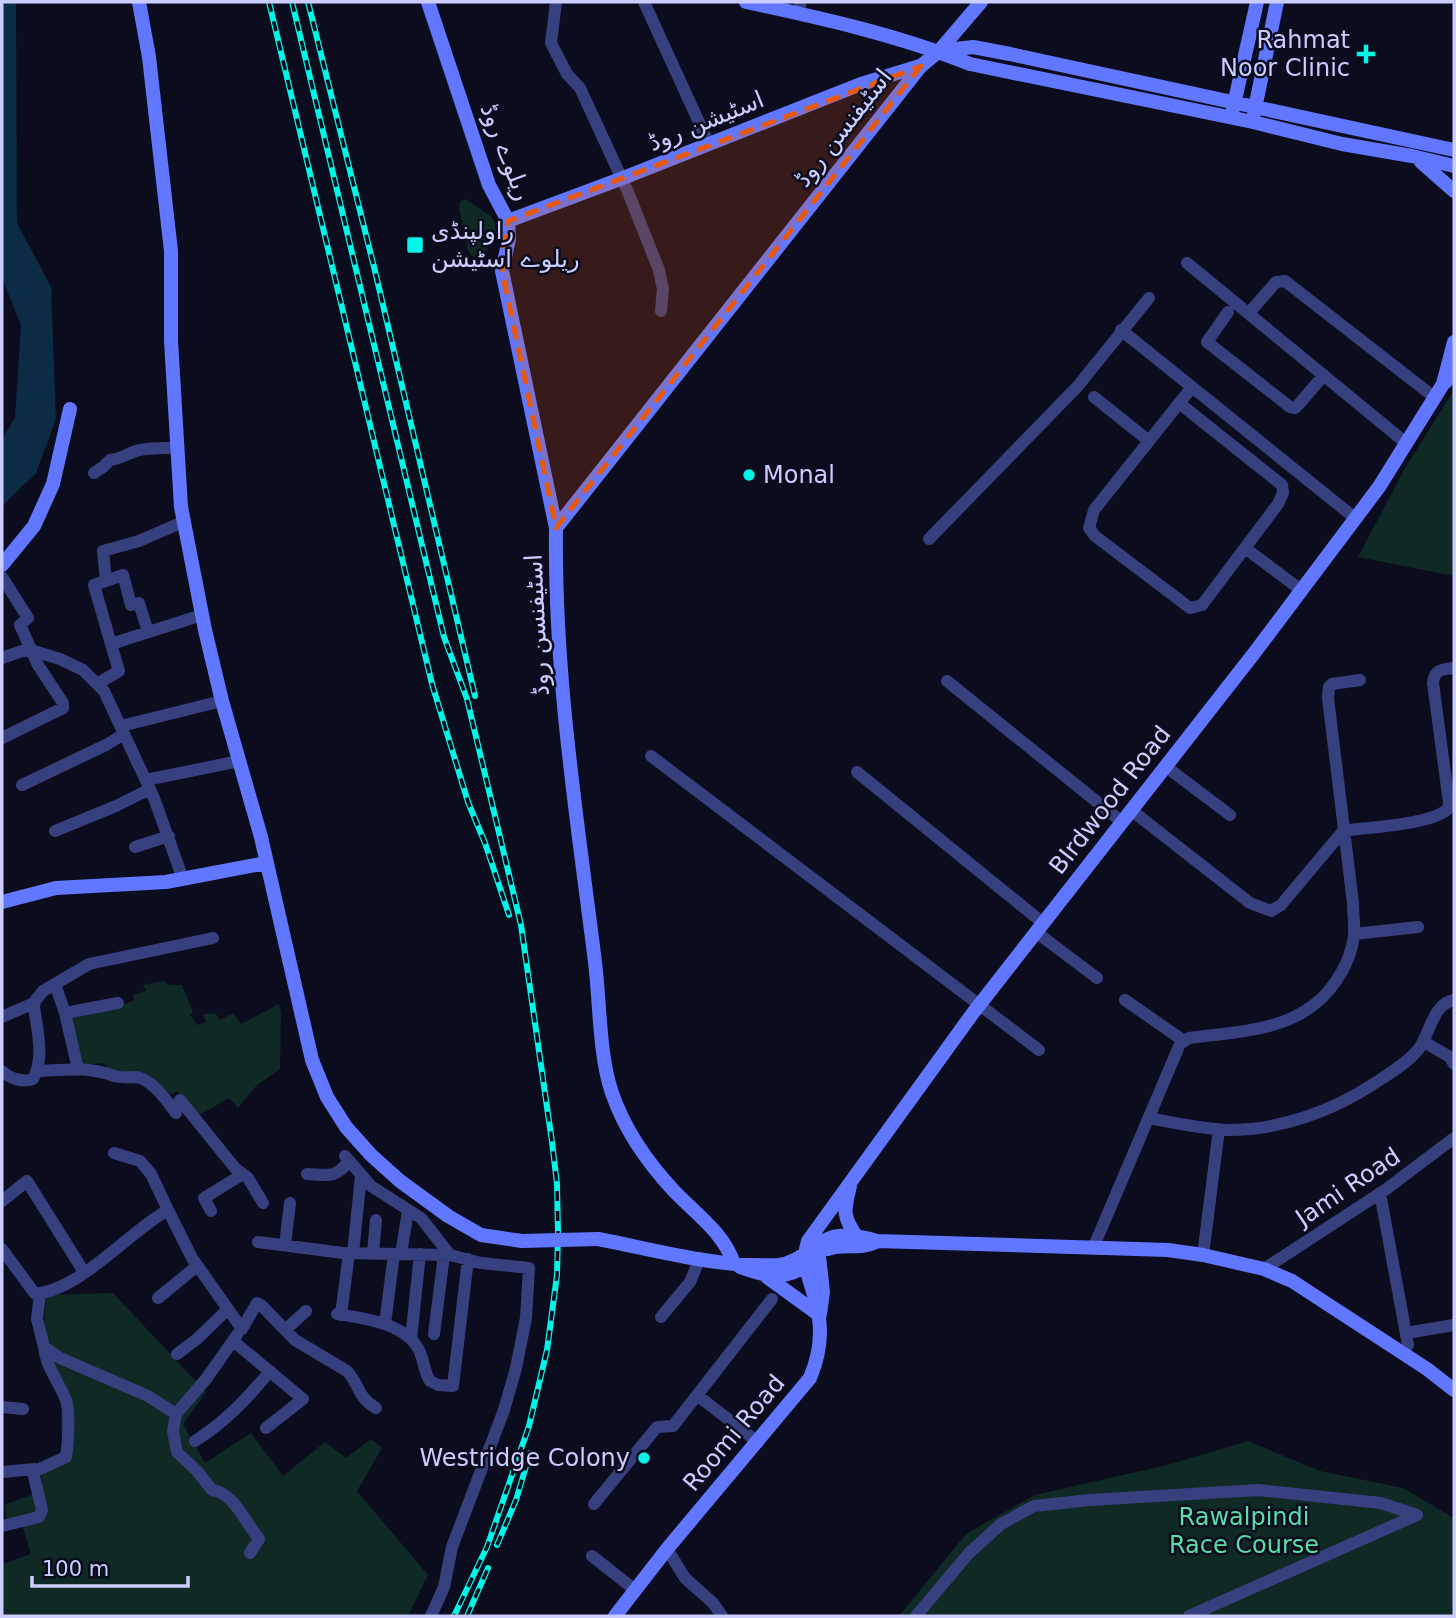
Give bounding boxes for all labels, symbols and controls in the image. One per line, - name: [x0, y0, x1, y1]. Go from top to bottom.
- place label: Rahmat Noor Clinic: [1220, 26, 1350, 82]
- marker: Rahmat Noor Clinic: [1356, 44, 1376, 64]
- street label: اسٹیفنسن روڈ: [788, 63, 898, 193]
- street label: اسٹیشن روڈ: [644, 85, 768, 157]
- street label: ریلوے روڈ: [475, 100, 537, 204]
- place label: راولپنڈی ریلوے اسٹیشن: [431, 217, 579, 273]
- marker: راولپنڈی ریلوے اسٹیشن: [405, 235, 425, 255]
- place label: Monal: [763, 461, 835, 489]
- marker: Monal: [741, 467, 757, 483]
- street label: اسٹیفنسن روڈ: [519, 553, 555, 697]
- street label: BIrdwood Road: [1043, 720, 1177, 880]
- street label: Jami Road: [1289, 1142, 1405, 1233]
- street label: Roomi Road: [677, 1369, 791, 1497]
- place label: Westridge Colony: [419, 1444, 630, 1472]
- marker: Westridge Colony: [636, 1450, 652, 1466]
- park label: Rawalpindi Race Course: [1169, 1503, 1319, 1559]
- scale bar: [32, 1544, 187, 1588]
- text: 100 m: [42, 1557, 109, 1581]

